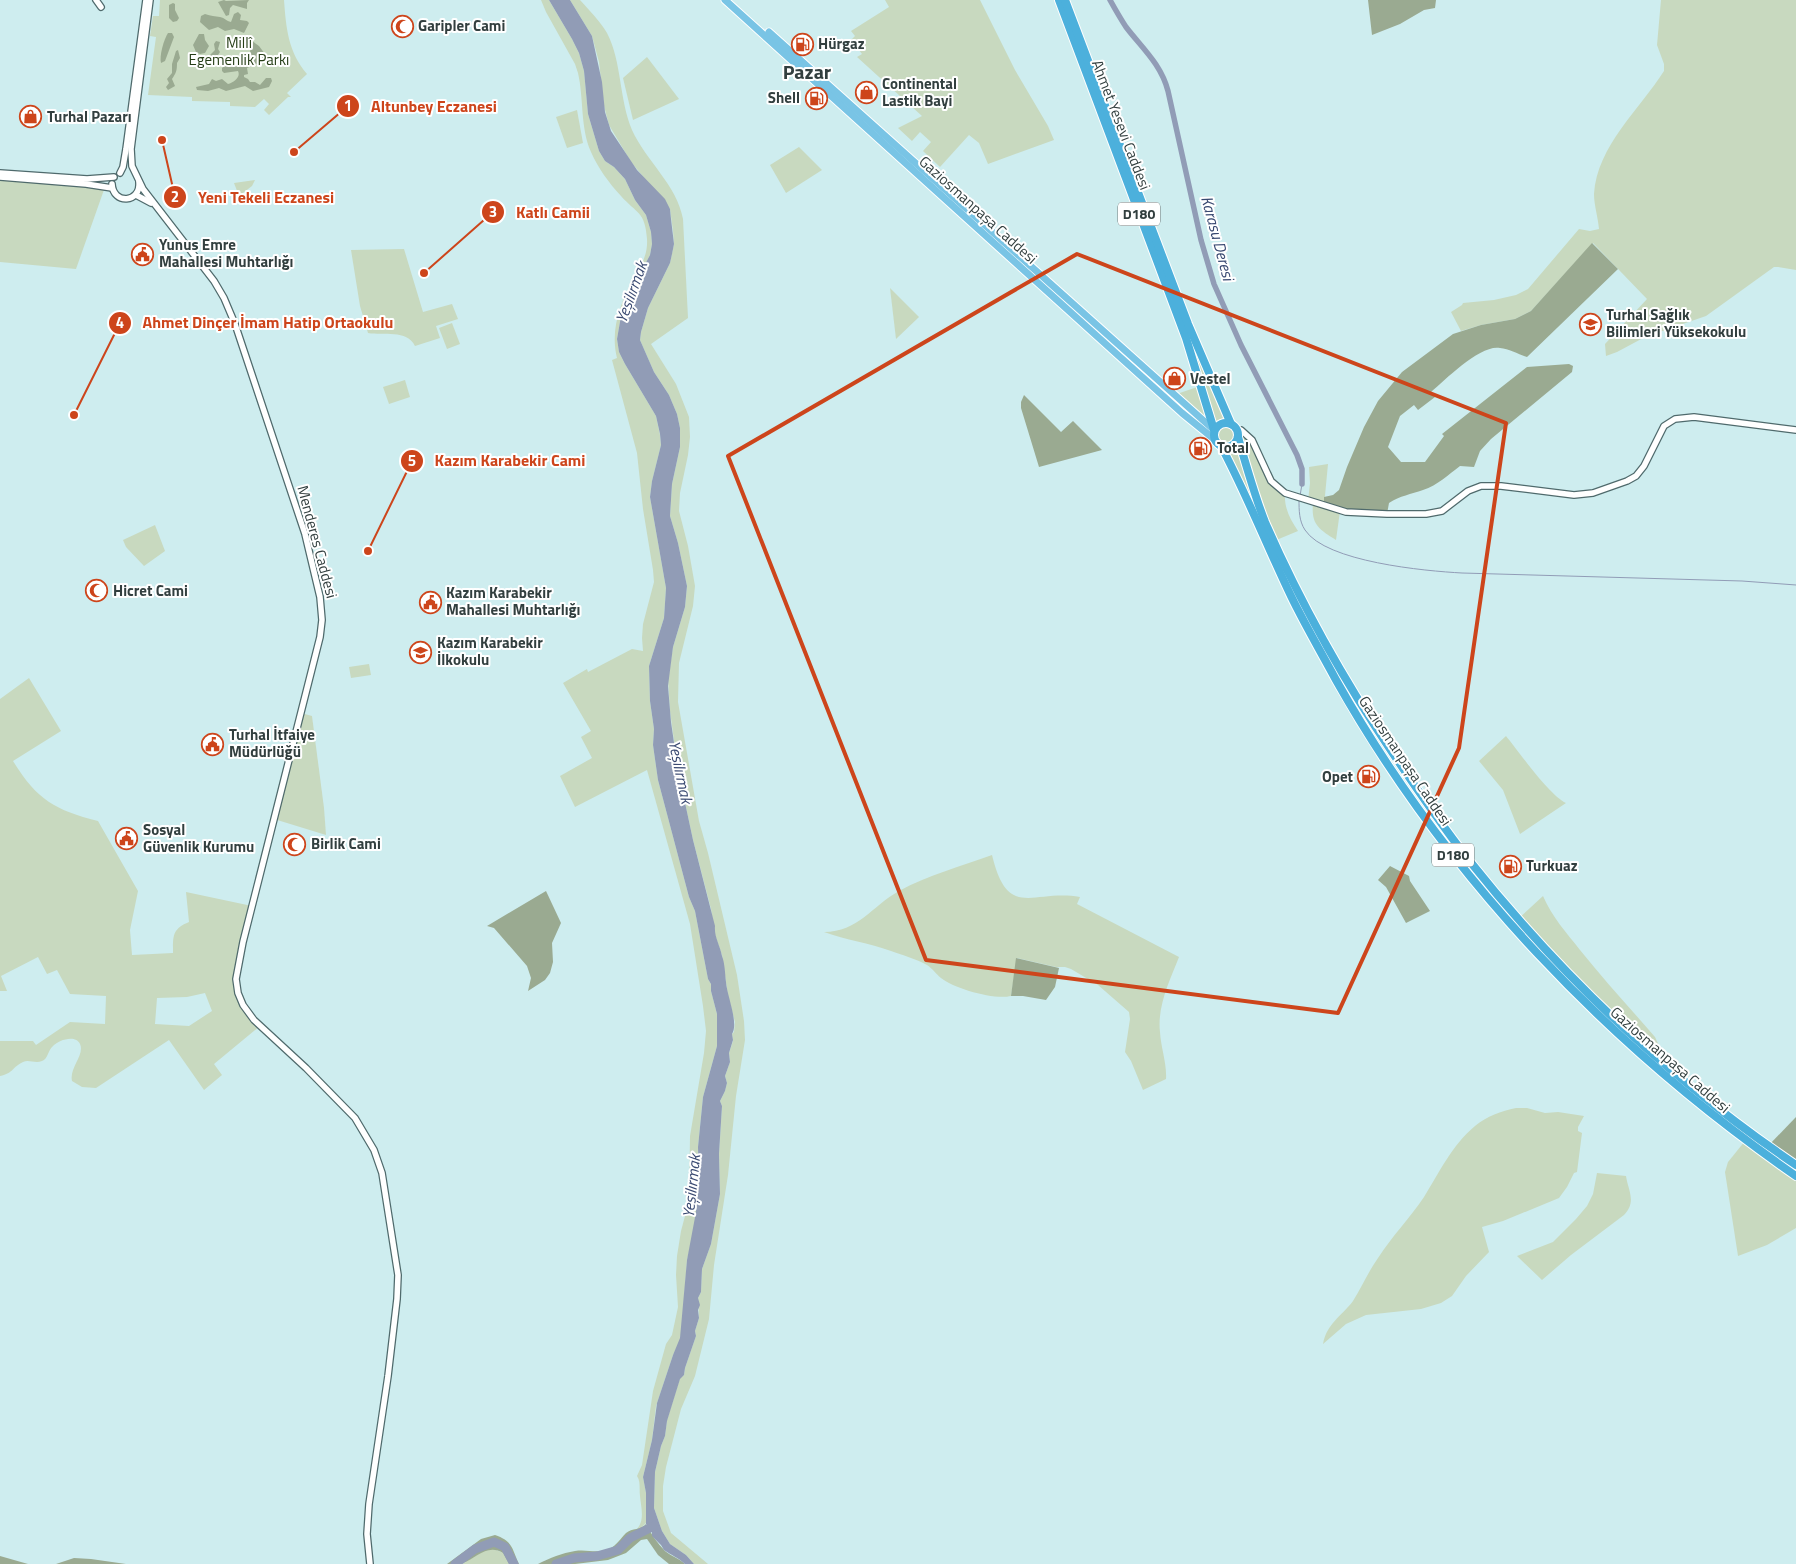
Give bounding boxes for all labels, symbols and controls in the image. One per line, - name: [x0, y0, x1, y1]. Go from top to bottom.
- mosque icon: Garipler Cami: [390, 14, 414, 38]
- place label: Garipler Cami: [418, 14, 505, 37]
- park label: Millî Egemenlik Parkı: [189, 31, 289, 71]
- fuel station icon: Hürgaz: [790, 32, 814, 56]
- place label: Hürgaz: [818, 32, 865, 55]
- district label: Pazar: [783, 56, 832, 87]
- street label: Ahmet Yesevi Caddesi: [1086, 56, 1157, 193]
- place label: Continental Lastik Bayi: [882, 72, 957, 112]
- shop icon: Continental Lastik Bayi: [854, 81, 878, 105]
- place label: Shell: [768, 86, 800, 109]
- fuel station icon: Shell: [804, 86, 828, 110]
- callout: Altunbey Eczanesi: [336, 91, 506, 122]
- text: 1: [344, 94, 352, 117]
- text: Altunbey Eczanesi: [371, 94, 497, 118]
- shop icon: Turhal Pazarı: [19, 105, 43, 129]
- place label: Turhal Pazarı: [47, 105, 132, 128]
- street label: Gaziosmanpaşa Caddesi: [914, 150, 1043, 269]
- callout: Yeni Tekeli Eczanesi: [163, 182, 344, 213]
- text: 2: [171, 185, 179, 208]
- text: Yeni Tekeli Eczanesi: [198, 185, 334, 209]
- water label: Karasu Deresi: [1195, 193, 1241, 285]
- callout: Katlı Camii: [481, 197, 600, 228]
- text: 3: [489, 200, 497, 223]
- text: Katlı Camii: [516, 200, 590, 224]
- road number: D180: [1118, 202, 1160, 225]
- place label: Yunus Emre Mahallesi Muhtarlığı: [159, 233, 293, 273]
- public building icon: Yunus Emre Mahallesi Muhtarlığı: [131, 242, 155, 266]
- water label: Yeşilırmak: [609, 256, 654, 326]
- place label: Turhal Sağlık Bilimleri Yüksekokulu: [1606, 303, 1746, 343]
- callout: Ahmet Dinçer İmam Hatip Ortaokulu: [107, 307, 403, 338]
- text: Ahmet Dinçer İmam Hatip Ortaokulu: [143, 310, 393, 334]
- text: 4: [116, 311, 124, 334]
- school or university icon: Turhal Sağlık Bilimleri Yüksekokulu: [1578, 312, 1602, 336]
- shop icon: Vestel: [1162, 367, 1186, 391]
- place label: Vestel: [1190, 367, 1231, 390]
- fuel station icon: Total: [1189, 436, 1213, 460]
- place label: Total: [1217, 436, 1249, 459]
- callout: Kazım Karabekir Cami: [400, 445, 596, 476]
- text: Kazım Karabekir Cami: [435, 448, 585, 472]
- text: 5: [408, 449, 416, 472]
- street label: Menderes Caddesi: [291, 483, 344, 601]
- mosque icon: Hicret Cami: [85, 579, 109, 603]
- place label: Hicret Cami: [113, 579, 188, 602]
- place label: Kazım Karabekir Mahallesi Muhtarlığı: [446, 581, 580, 621]
- public building icon: Kazım Karabekir Mahallesi Muhtarlığı: [418, 590, 442, 614]
- place label: Kazım Karabekir İlkokulu: [437, 631, 543, 671]
- school or university icon: Kazım Karabekir İlkokulu: [409, 640, 433, 664]
- street label: Gaziosmanpaşa Caddesi: [1353, 691, 1458, 830]
- place label: Turhal İtfaiye Müdürlüğü: [229, 723, 315, 763]
- public building icon: Turhal İtfaiye Müdürlüğü: [201, 732, 225, 756]
- water label: Yeşilırmak: [663, 738, 700, 807]
- place label: Opet: [1322, 765, 1354, 788]
- fuel station icon: Opet: [1357, 765, 1381, 789]
- place label: Sosyal Güvenlik Kurumu: [143, 818, 254, 858]
- public building icon: Sosyal Güvenlik Kurumu: [115, 827, 139, 851]
- mosque icon: Birlik Cami: [283, 832, 307, 856]
- place label: Birlik Cami: [311, 832, 381, 855]
- road number: D180: [1432, 844, 1474, 866]
- fuel station icon: Turkuaz: [1498, 854, 1522, 878]
- place label: Turkuaz: [1526, 854, 1578, 877]
- street label: Gaziosmanpaşa Caddesi: [1605, 1001, 1735, 1118]
- water label: Yeşilırmak: [676, 1151, 706, 1219]

